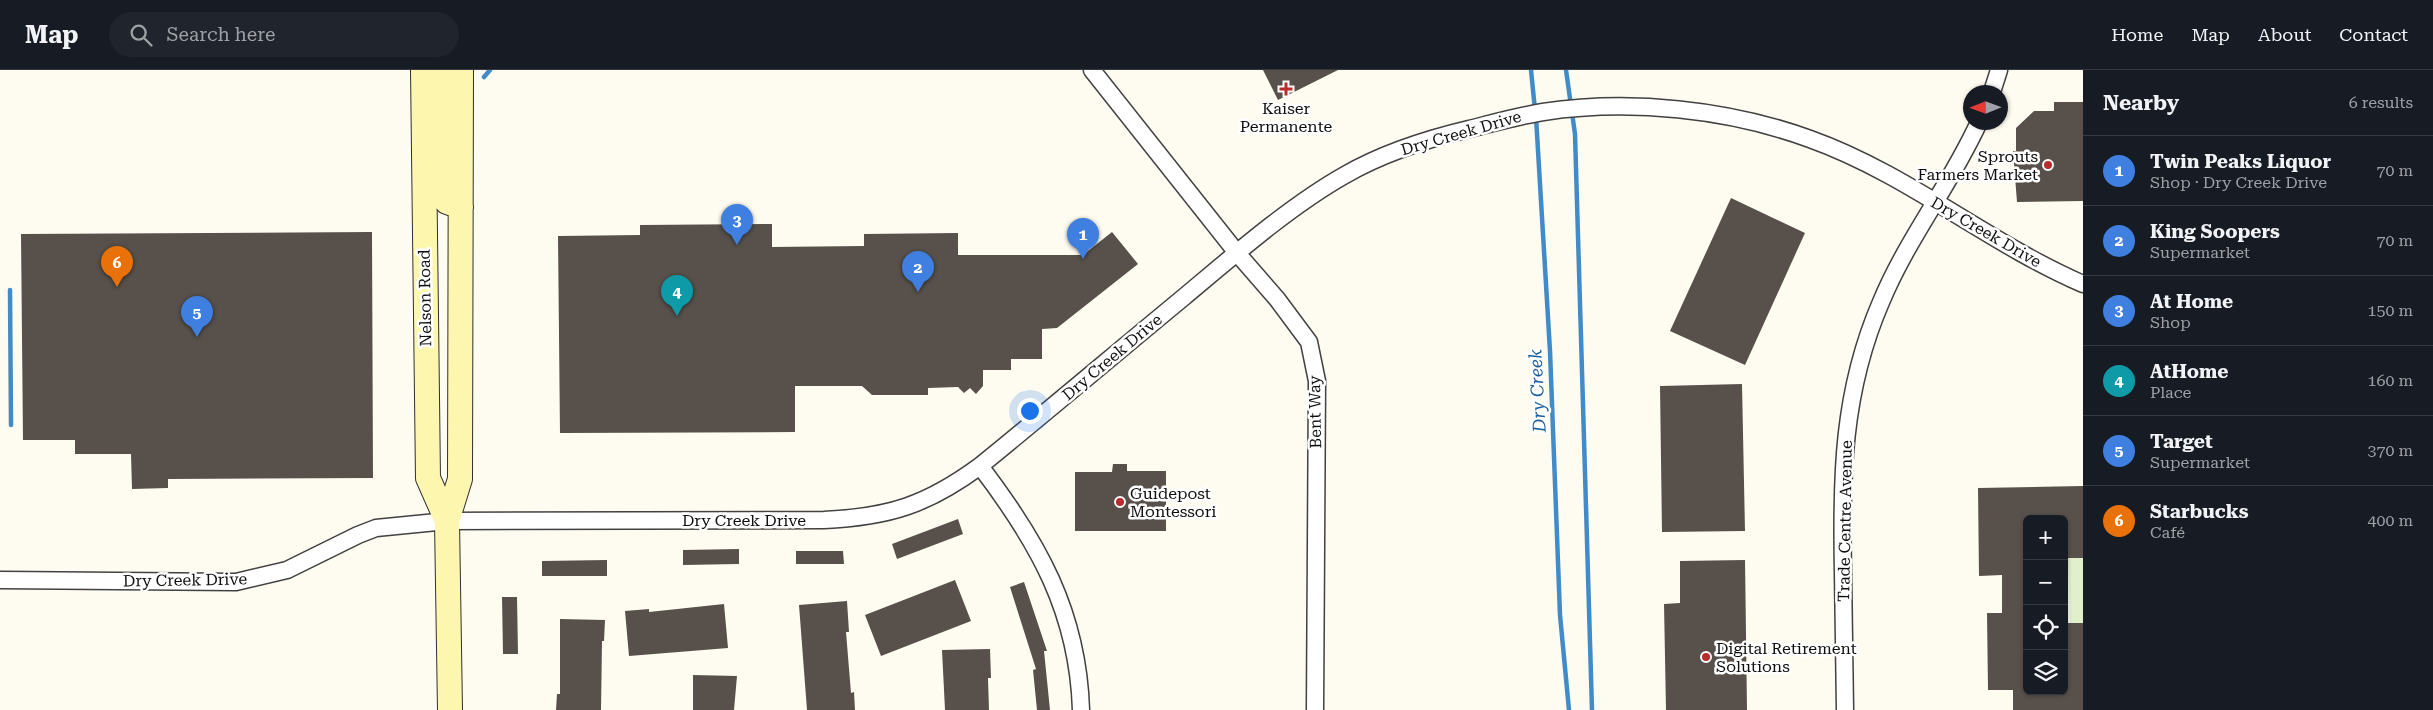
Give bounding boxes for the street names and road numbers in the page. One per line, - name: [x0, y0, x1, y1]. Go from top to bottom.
- street label: Dry Creek Drive: [1399, 107, 1524, 159]
- street label: Dry Creek Drive: [1927, 193, 2045, 271]
- street label: Nelson Road: [415, 249, 435, 347]
- street label: Dry Creek Drive: [1058, 310, 1166, 404]
- street label: Bent Way: [1305, 375, 1325, 449]
- street label: Trade Centre Avenue: [1834, 440, 1856, 602]
- street label: Dry Creek Drive: [682, 511, 806, 530]
- street label: Dry Creek Drive: [123, 569, 247, 591]

